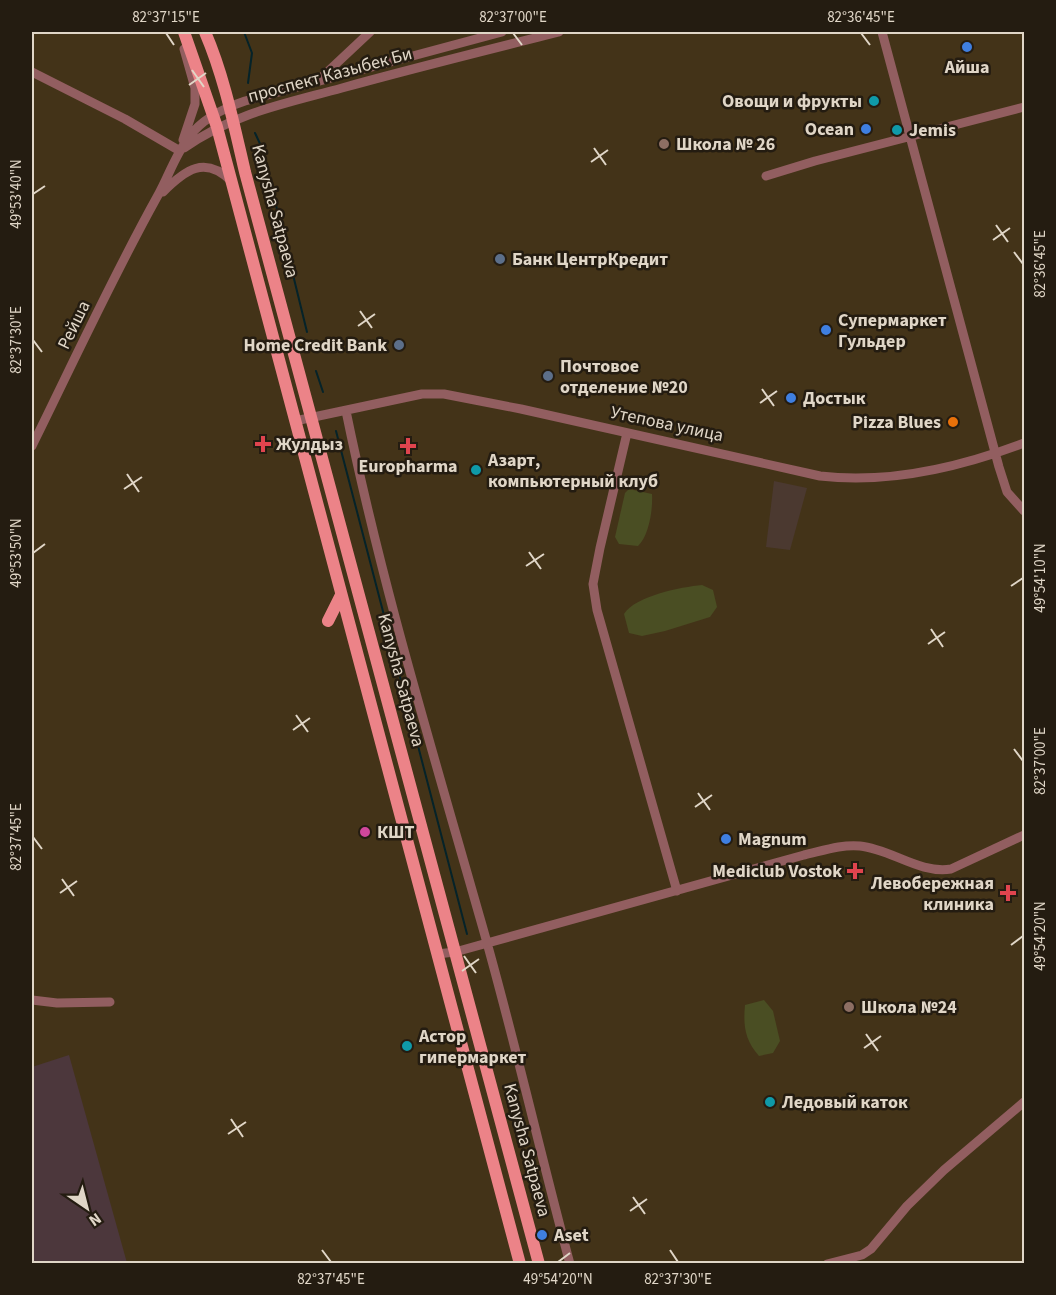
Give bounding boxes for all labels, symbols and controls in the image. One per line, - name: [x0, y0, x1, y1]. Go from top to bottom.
- text: 82°37'15"E: [132, 7, 200, 28]
- text: 82°37'00"E: [479, 7, 547, 28]
- text: 82°36'45"E: [827, 7, 895, 28]
- marker: Айша: [960, 40, 974, 54]
- street label: проспект Казыбек Би: [245, 41, 415, 109]
- place label: Айша: [944, 55, 989, 80]
- place label: Овощи и фрукты: [722, 89, 862, 114]
- marker: Овощи и фрукты: [867, 94, 881, 108]
- place label: Ocean: [805, 117, 854, 142]
- place label: Jemis: [909, 118, 956, 143]
- marker: Ocean: [859, 122, 873, 136]
- marker: Jemis: [890, 123, 904, 137]
- place label: Школа № 26: [676, 132, 775, 157]
- marker: Школа № 26: [657, 137, 671, 151]
- street label: Kanysha Satpaeva: [245, 141, 305, 281]
- text: 49°53'40"N: [6, 159, 27, 229]
- text: 82°36'45"E: [1030, 230, 1051, 298]
- place label: Банк ЦентрКредит: [512, 247, 668, 272]
- marker: Банк ЦентрКредит: [493, 252, 507, 266]
- street label: Рейша: [51, 296, 97, 354]
- text: 82°37'30"E: [6, 306, 27, 374]
- place label: Супермаркет Гульдер: [838, 308, 947, 354]
- marker: Супермаркет Гульдер: [819, 323, 833, 337]
- place label: Home Credit Bank: [243, 333, 387, 358]
- marker: Home Credit Bank: [392, 338, 406, 352]
- place label: Почтовое отделение №20: [560, 354, 688, 400]
- marker: Почтовое отделение №20: [541, 369, 555, 383]
- place label: Достык: [803, 386, 866, 411]
- marker: Достык: [784, 391, 798, 405]
- street label: Утепова улица: [608, 400, 726, 448]
- place label: Pizza Blues: [852, 410, 941, 435]
- marker: Pizza Blues: [946, 415, 960, 429]
- place label: Жулдыз: [276, 432, 343, 457]
- marker: Жулдыз: [254, 435, 272, 453]
- marker: Europharma: [401, 439, 415, 453]
- place label: Азарт, компьютерный клуб: [487, 448, 658, 494]
- place label: Europharma: [358, 454, 458, 479]
- marker: Азарт, компьютерный клуб: [469, 463, 483, 477]
- text: 49°53'50"N: [6, 518, 27, 588]
- text: 49°54'10"N: [1030, 543, 1051, 613]
- street label: Kanysha Satpaeva: [371, 610, 431, 750]
- text: 82°37'00"E: [1030, 727, 1051, 795]
- text: 82°37'45"E: [6, 803, 27, 871]
- place label: КШТ: [377, 820, 415, 845]
- marker: КШТ: [358, 825, 372, 839]
- place label: Magnum: [738, 827, 807, 852]
- marker: Magnum: [719, 832, 733, 846]
- place label: Mediclub Vostok: [712, 859, 842, 884]
- marker: Mediclub Vostok: [846, 862, 864, 880]
- place label: Левобережная клиника: [870, 871, 994, 917]
- marker: Левобережная клиника: [999, 884, 1017, 902]
- text: 49°54'20"N: [1030, 901, 1051, 971]
- place label: Школа №24: [861, 995, 957, 1020]
- marker: Школа №24: [842, 1000, 856, 1014]
- place label: Астор гипермаркет: [418, 1024, 526, 1070]
- marker: Астор гипермаркет: [400, 1039, 414, 1053]
- street label: Kanysha Satpaeva: [497, 1080, 557, 1220]
- place label: Ледовый каток: [781, 1090, 908, 1115]
- marker: Ледовый каток: [763, 1095, 777, 1109]
- north arrow: [57, 1178, 117, 1238]
- text: N: [84, 1207, 106, 1232]
- place label: Aset: [553, 1223, 589, 1248]
- marker: Aset: [535, 1228, 549, 1242]
- text: 82°37'45"E: [297, 1269, 365, 1290]
- text: 49°54'20"N: [523, 1269, 593, 1290]
- text: 82°37'30"E: [644, 1269, 712, 1290]

